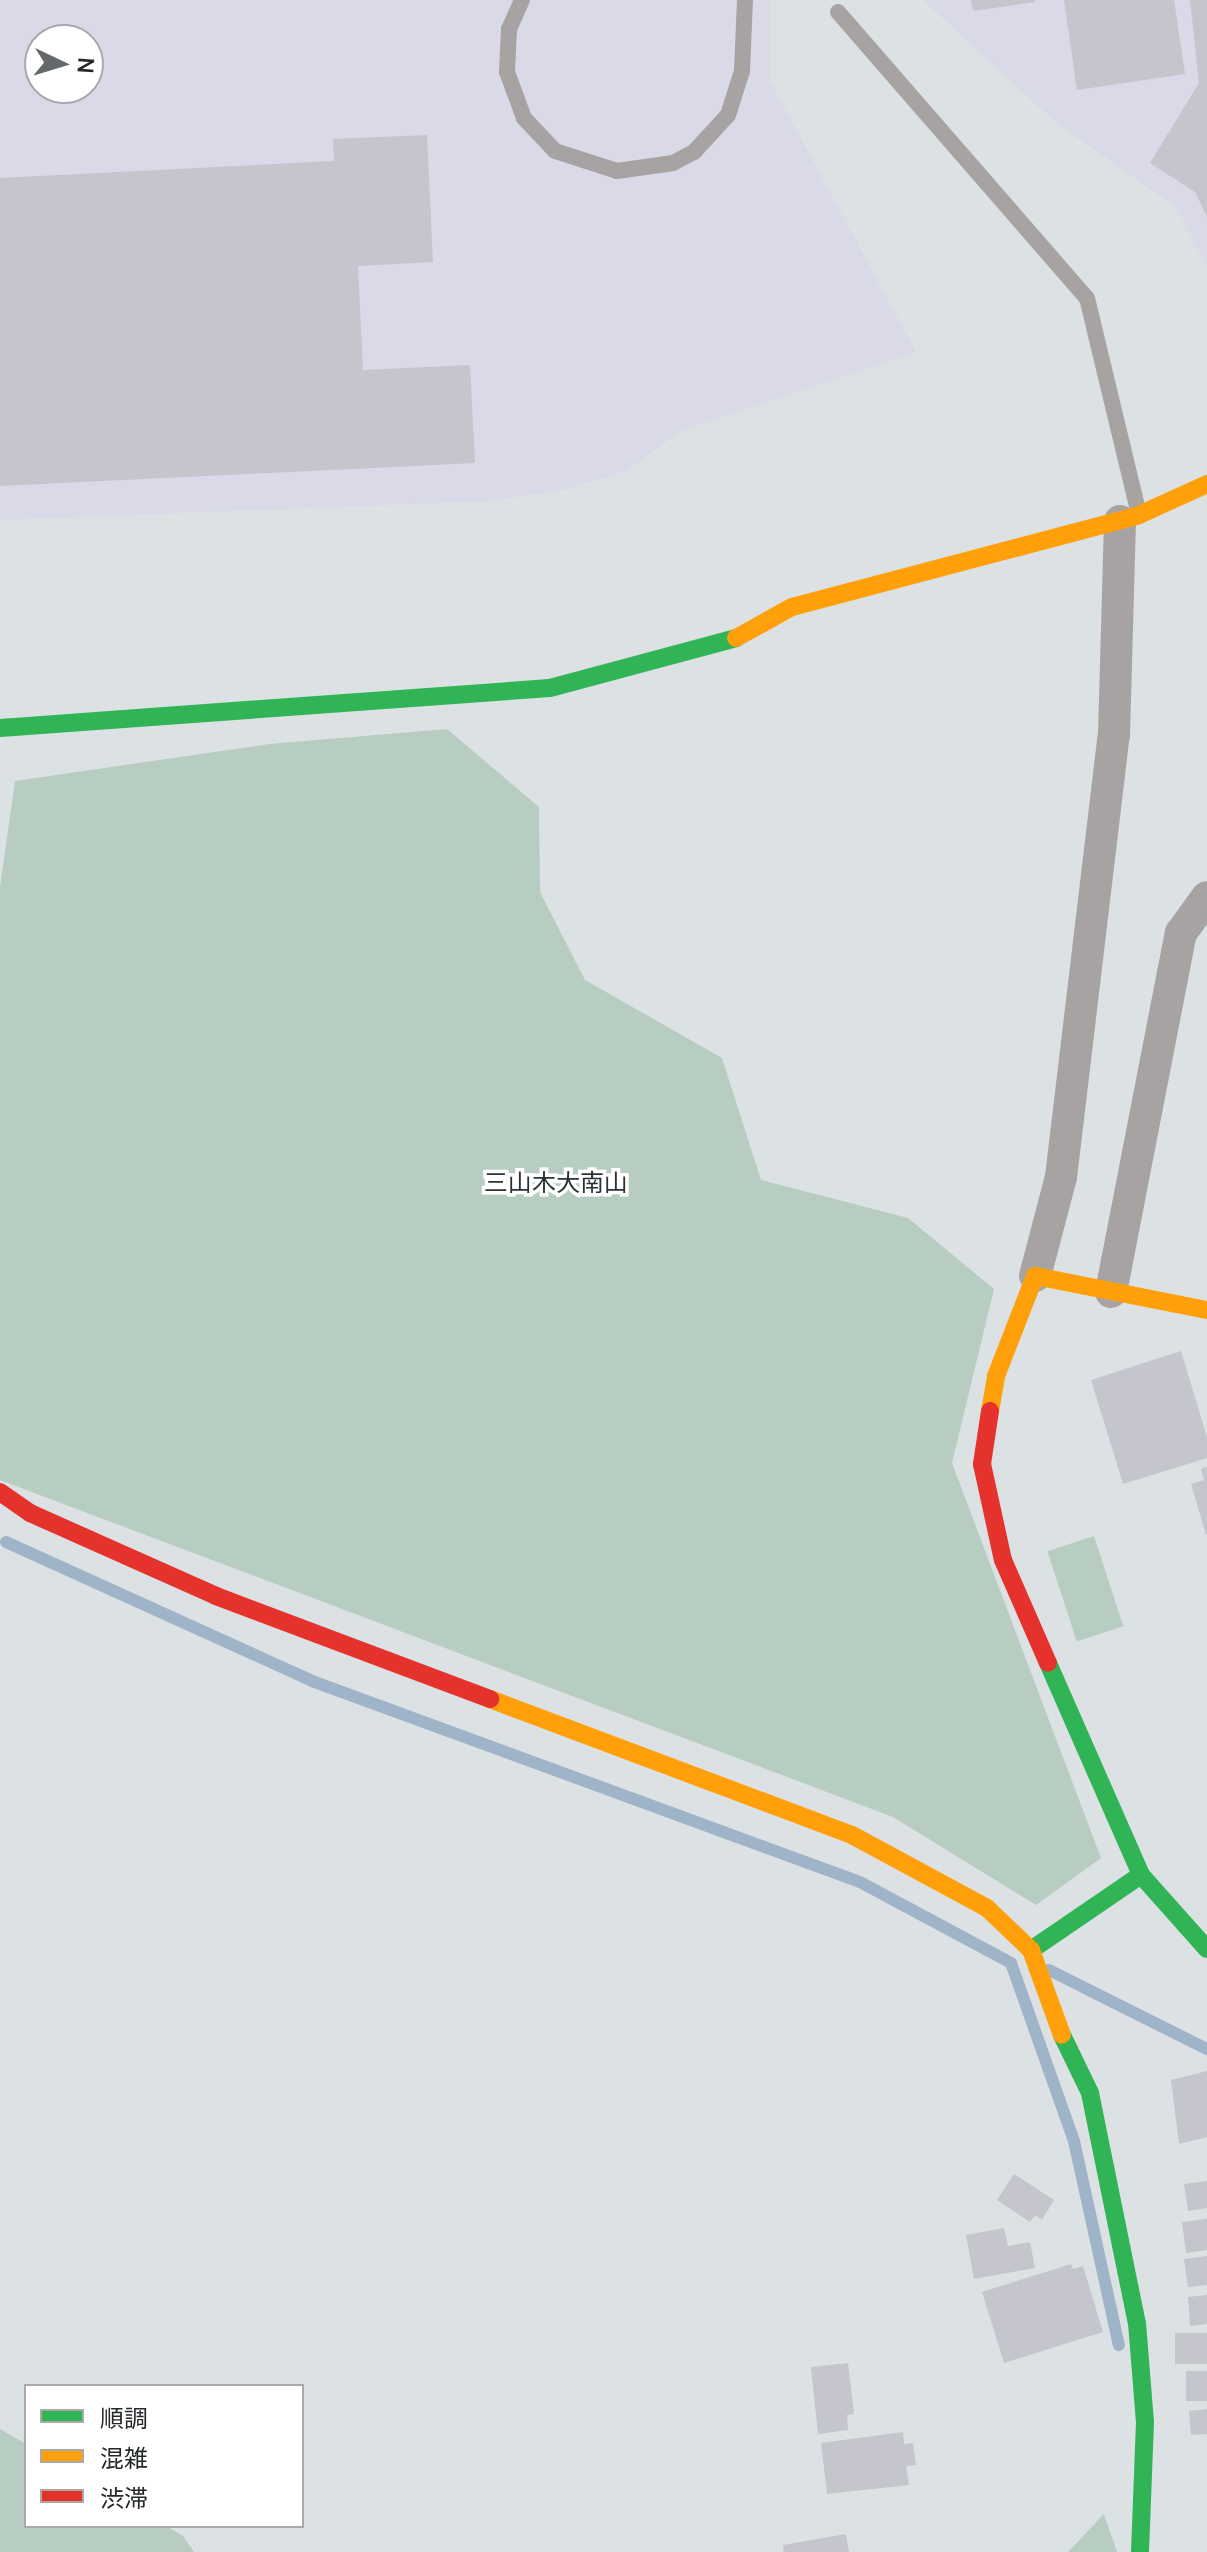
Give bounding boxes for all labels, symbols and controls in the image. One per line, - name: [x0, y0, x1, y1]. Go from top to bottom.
- north arrow: [24, 24, 104, 104]
- text: N: [70, 57, 101, 74]
- district label: 三山木大南山: [484, 1168, 628, 1196]
- legend: [24, 2384, 304, 2528]
- text: 順調: [100, 2401, 148, 2434]
- text: 混雑: [100, 2441, 148, 2474]
- text: 渋滞: [100, 2481, 148, 2514]

